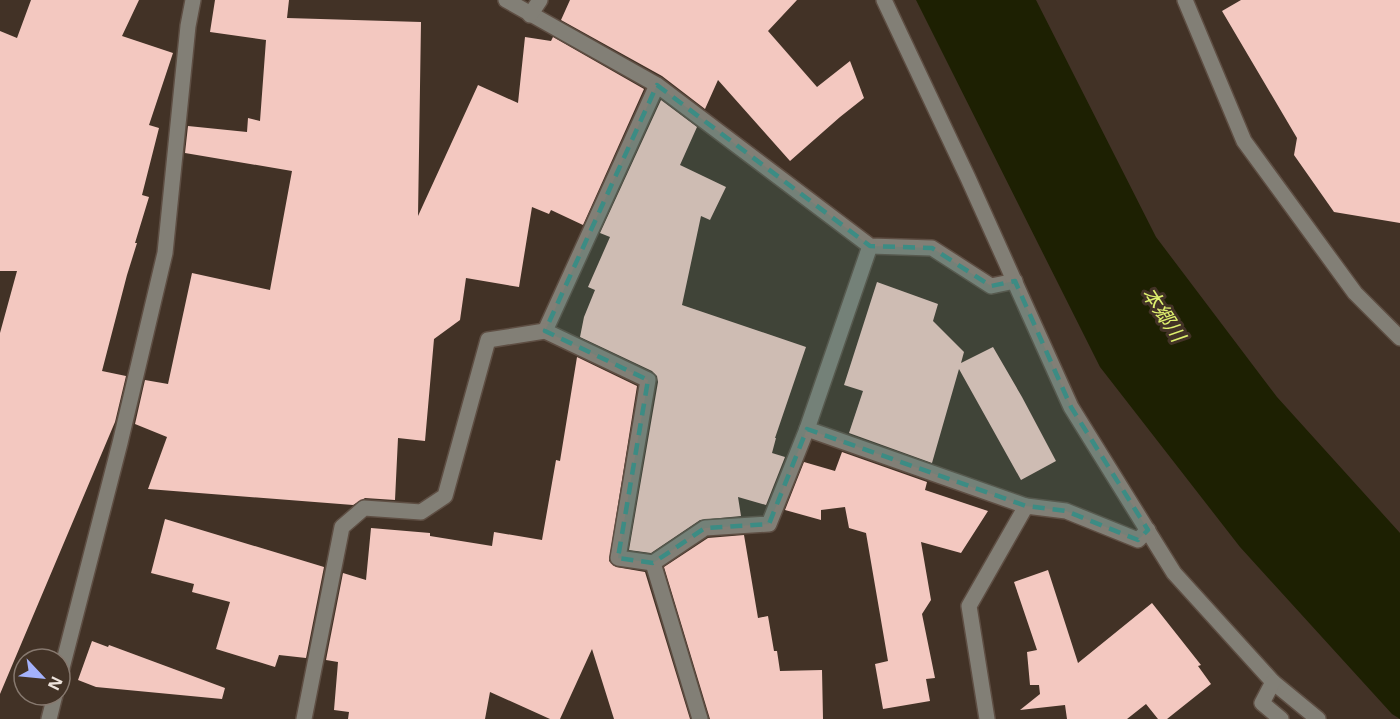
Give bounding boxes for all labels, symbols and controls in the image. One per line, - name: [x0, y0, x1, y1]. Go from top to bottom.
- water label: 本郷川: [1136, 281, 1193, 348]
- north arrow: [12, 647, 72, 707]
- text: N: [43, 673, 68, 694]

